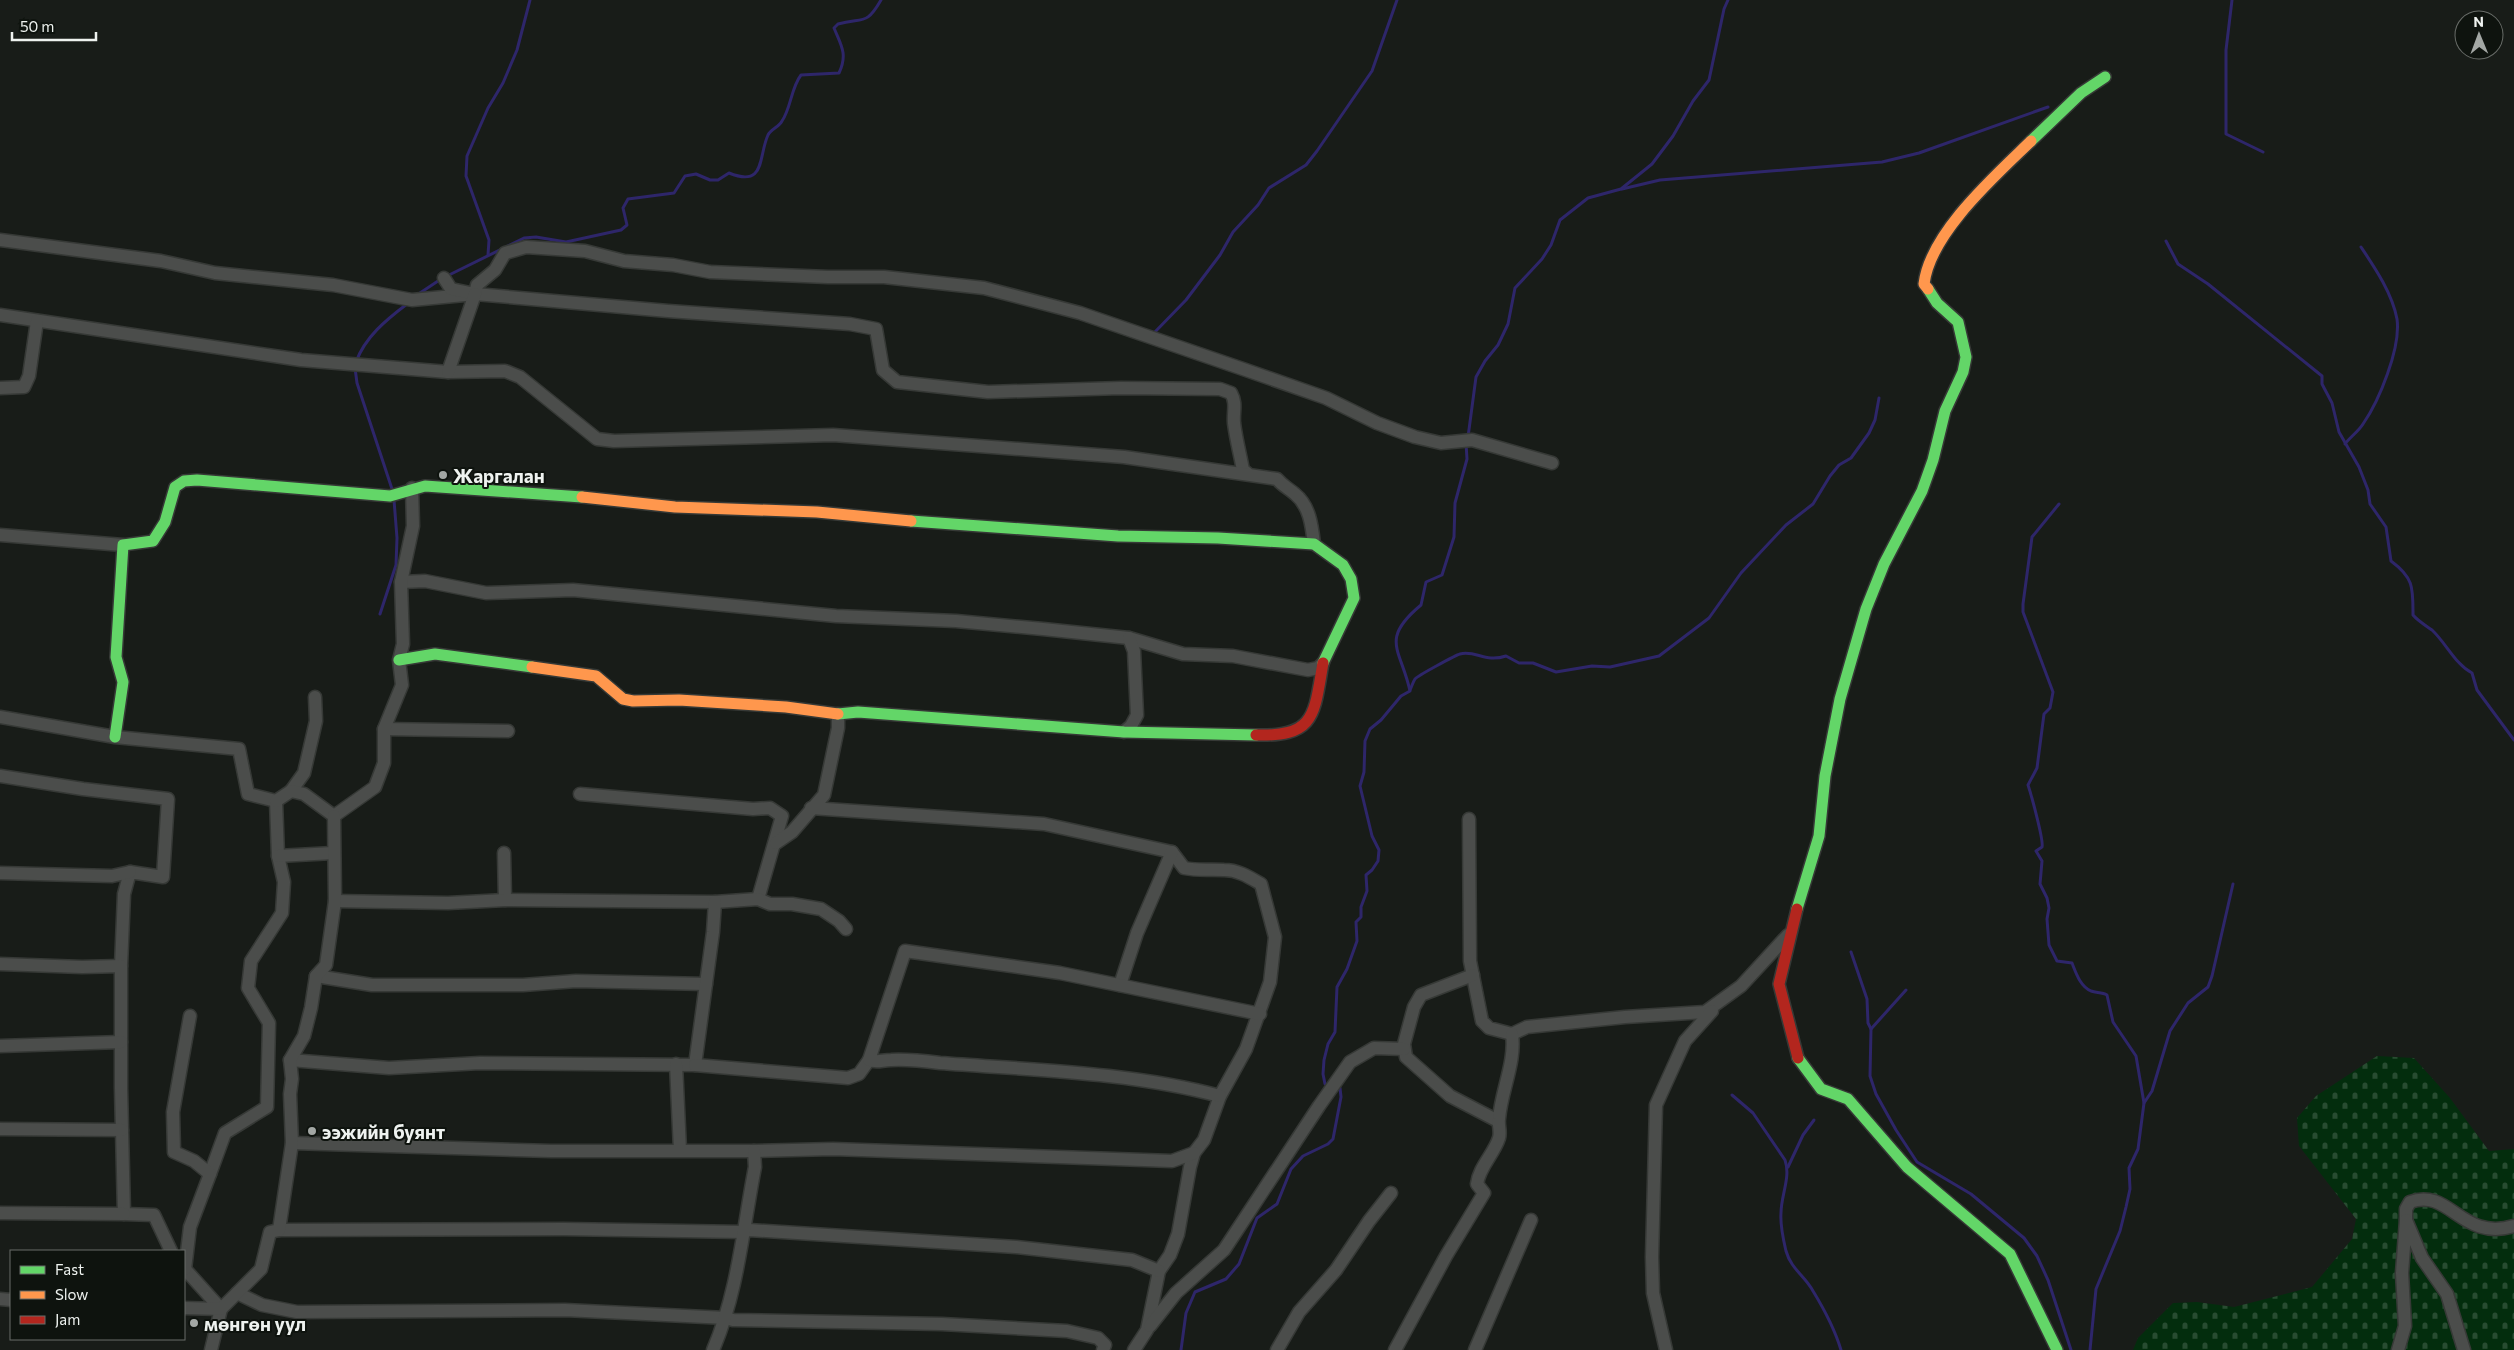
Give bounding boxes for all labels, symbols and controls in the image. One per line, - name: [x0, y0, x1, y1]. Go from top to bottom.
- scale bar: [12, 10, 96, 42]
- north arrow: [2454, 10, 2504, 60]
- text: N: [2473, 13, 2484, 30]
- text: 50 m: [20, 17, 54, 35]
- place label: Жаргалан: [453, 464, 545, 487]
- marker: Жаргалан: [437, 469, 449, 481]
- place label: ээжийн буянт: [322, 1120, 445, 1143]
- marker: ээжийн буянт: [306, 1125, 318, 1137]
- legend: [10, 1250, 185, 1340]
- text: Fast: [55, 1260, 84, 1278]
- text: Slow: [55, 1285, 88, 1303]
- text: Jam: [55, 1310, 80, 1328]
- place label: мөнгөн уул: [204, 1312, 306, 1335]
- marker: мөнгөн уул: [188, 1317, 200, 1329]

